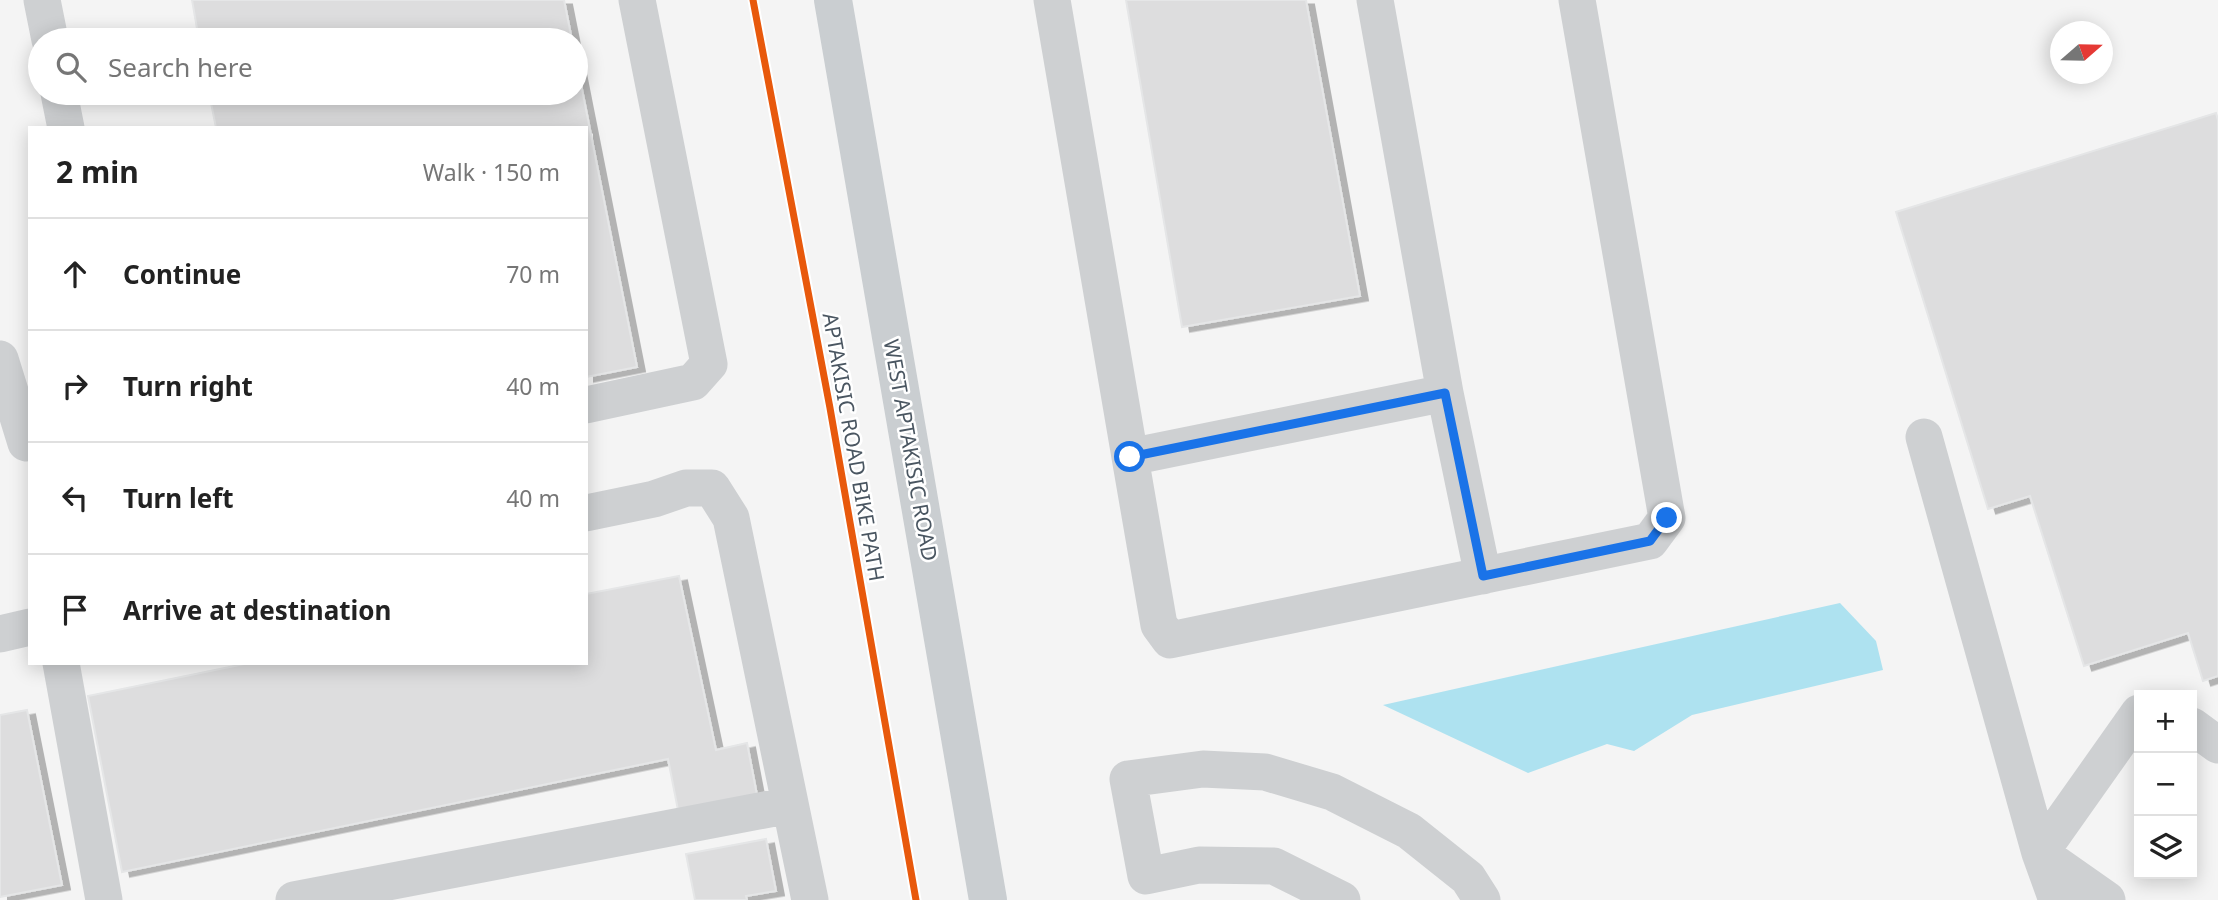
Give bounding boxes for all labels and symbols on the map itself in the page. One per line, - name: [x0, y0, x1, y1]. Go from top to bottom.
- north arrow: [2050, 21, 2113, 84]
- street label: APTAKISIC ROAD BIKE PATH: [817, 311, 891, 583]
- street label: WEST APTAKISIC ROAD: [878, 337, 944, 563]
- route start: [1114, 441, 1145, 472]
- route end: [1651, 502, 1682, 533]

